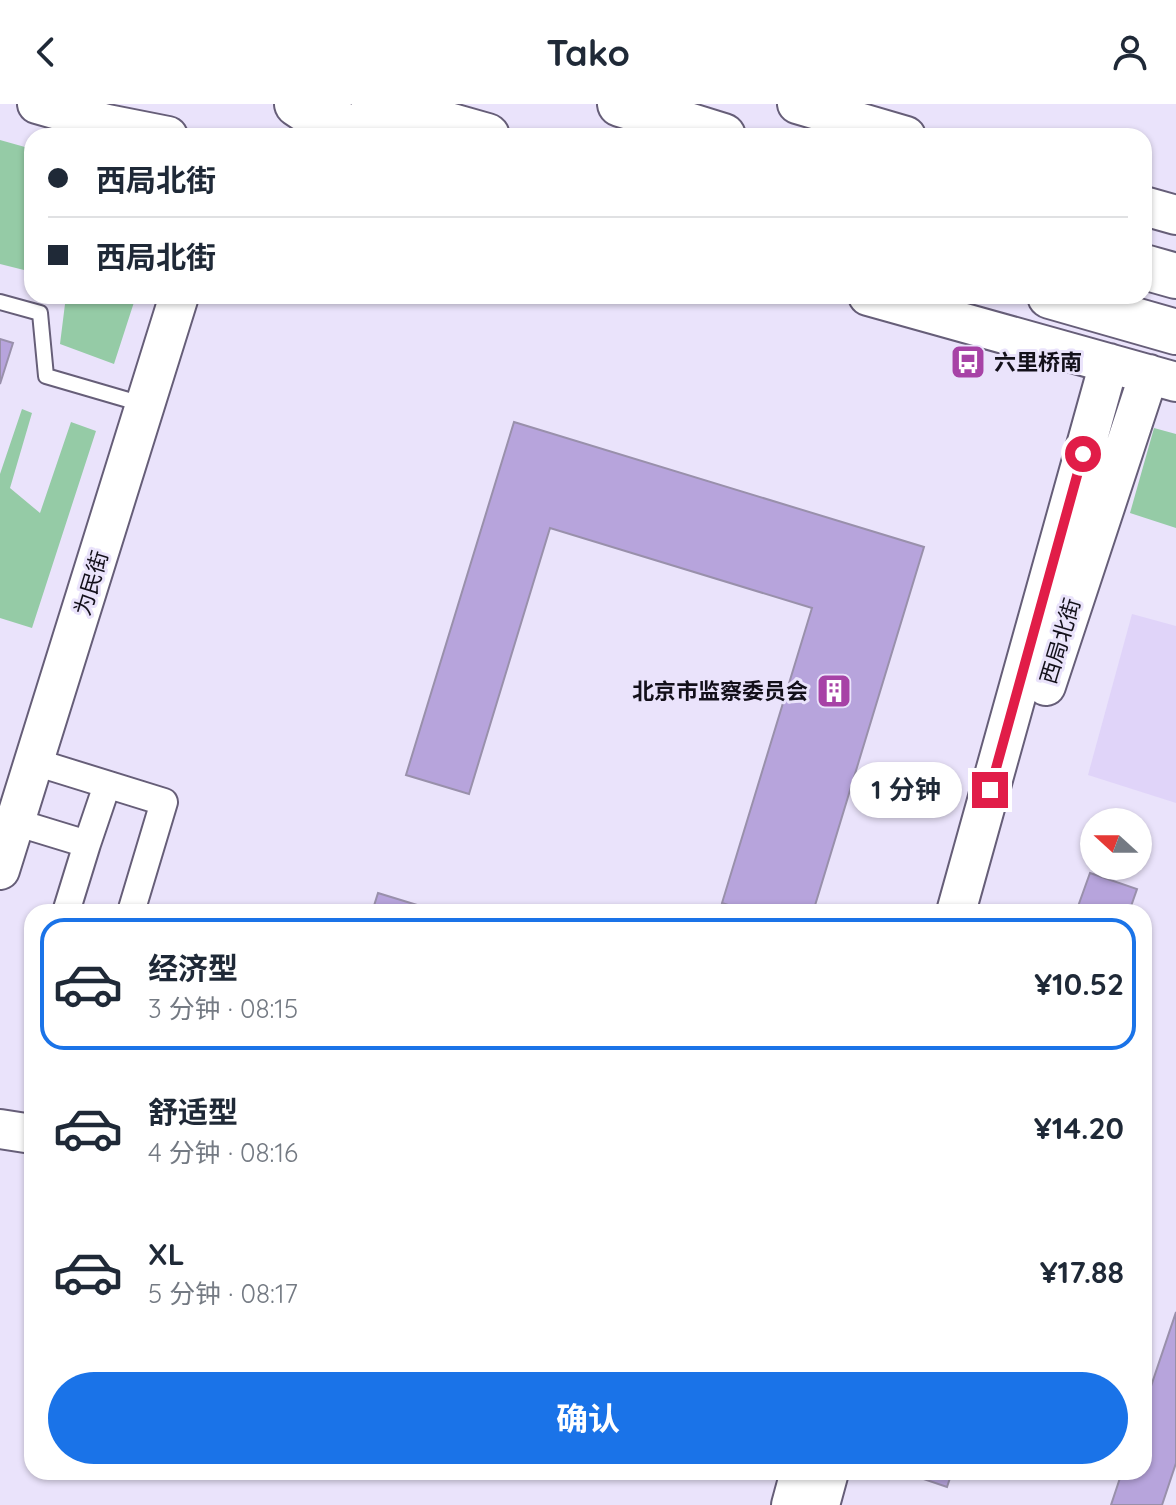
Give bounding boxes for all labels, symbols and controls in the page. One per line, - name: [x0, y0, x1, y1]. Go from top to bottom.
- icon: back: [24, 30, 68, 74]
- text: Tako: [546, 30, 630, 75]
- icon: person: [1108, 30, 1152, 74]
- text: 西局北街: [96, 161, 216, 199]
- text: 西局北街: [96, 238, 216, 276]
- bus stop icon: 六里桥南: [949, 343, 987, 381]
- place label: 六里桥南: [994, 348, 1082, 376]
- route start: [1065, 436, 1101, 472]
- street label: 为民街: [68, 547, 114, 619]
- street label: 西局北街: [1034, 595, 1086, 687]
- building icon: 北京市监察委员会: [815, 672, 853, 710]
- place label: 北京市监察委员会: [632, 677, 808, 705]
- callout: 1 分钟: [850, 762, 962, 818]
- route end: [972, 772, 1008, 808]
- text: 1 分钟: [871, 773, 941, 806]
- north arrow: [1080, 808, 1152, 880]
- map controls: [1080, 808, 1152, 880]
- icon: car: [52, 948, 124, 1020]
- text: 经济型: [148, 949, 238, 987]
- text: ¥10.52: [1034, 965, 1124, 1003]
- text: 3 分钟 · 08:15: [148, 992, 298, 1025]
- icon: car: [52, 1092, 124, 1164]
- text: 舒适型: [148, 1093, 238, 1131]
- text: ¥14.20: [1034, 1109, 1124, 1147]
- text: 4 分钟 · 08:16: [148, 1136, 298, 1169]
- text: XL: [148, 1235, 185, 1273]
- icon: car: [52, 1236, 124, 1308]
- text: ¥17.88: [1040, 1253, 1124, 1291]
- text: 5 分钟 · 08:17: [148, 1277, 298, 1310]
- button: 确认: [48, 1372, 1128, 1464]

